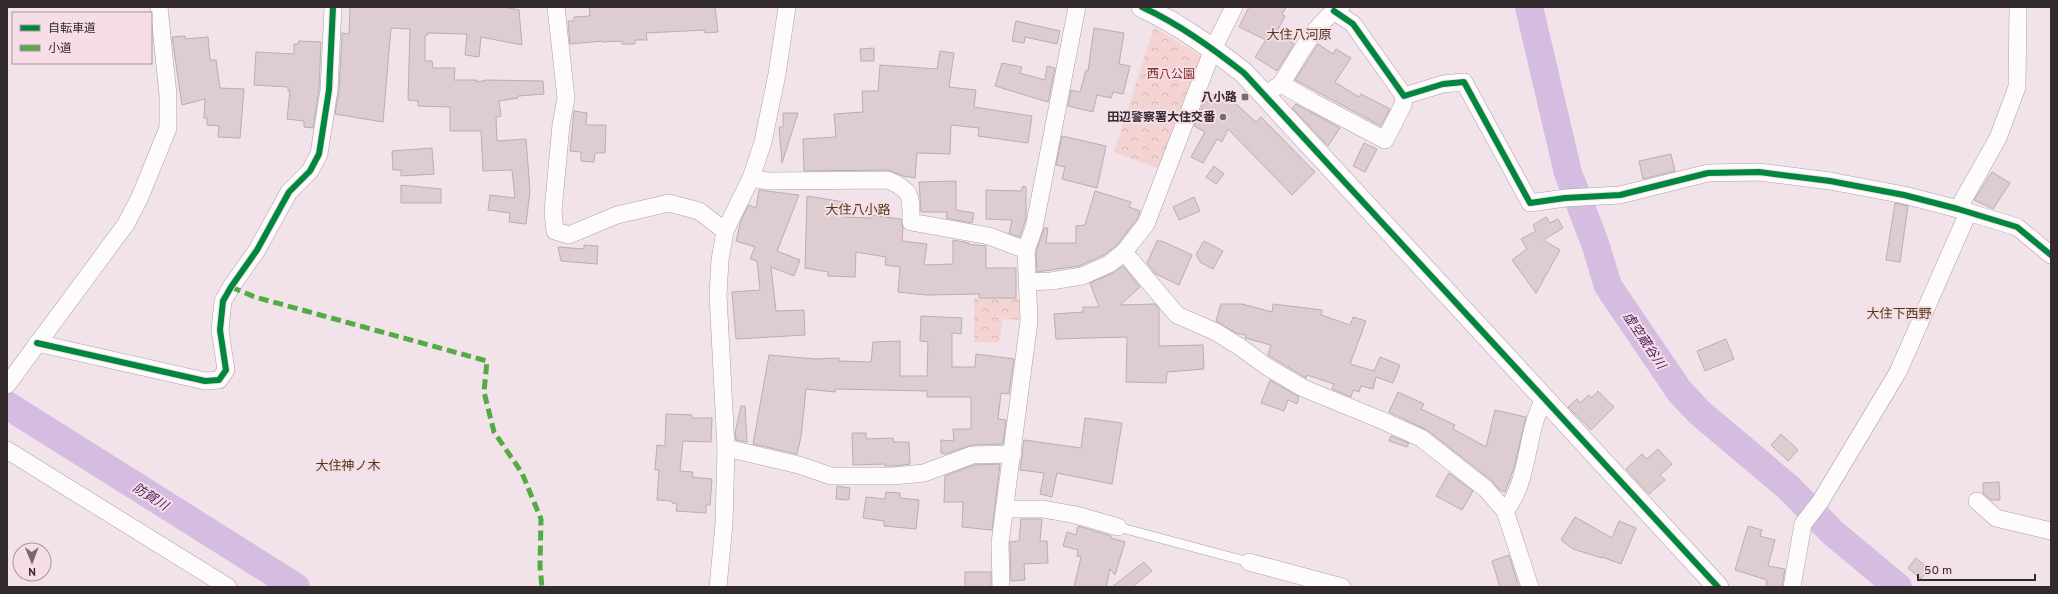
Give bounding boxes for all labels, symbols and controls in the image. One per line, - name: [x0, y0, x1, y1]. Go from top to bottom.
- legend: [12, 12, 152, 64]
- text: 自転車道: [48, 21, 96, 37]
- district label: 大住八河原: [1266, 28, 1332, 44]
- text: 小道: [48, 41, 72, 57]
- park label: 西八公園: [1147, 67, 1195, 83]
- place label: 八小路: [1201, 90, 1237, 106]
- marker: 八小路: [1240, 92, 1250, 102]
- place label: 田辺警察署大住交番: [1107, 110, 1216, 126]
- marker: 田辺警察署大住交番: [1218, 112, 1228, 122]
- district label: 大住八小路: [825, 203, 891, 219]
- district label: 大住下西野: [1866, 307, 1932, 323]
- water label: 虚空蔵谷川: [1619, 310, 1669, 374]
- district label: 大住神ノ木: [315, 459, 381, 475]
- water label: 防賀川: [129, 481, 172, 516]
- north arrow: [12, 542, 52, 582]
- scale bar: [1918, 556, 2035, 582]
- text: 50 m: [1924, 563, 1952, 579]
- text: N: [28, 564, 36, 578]

